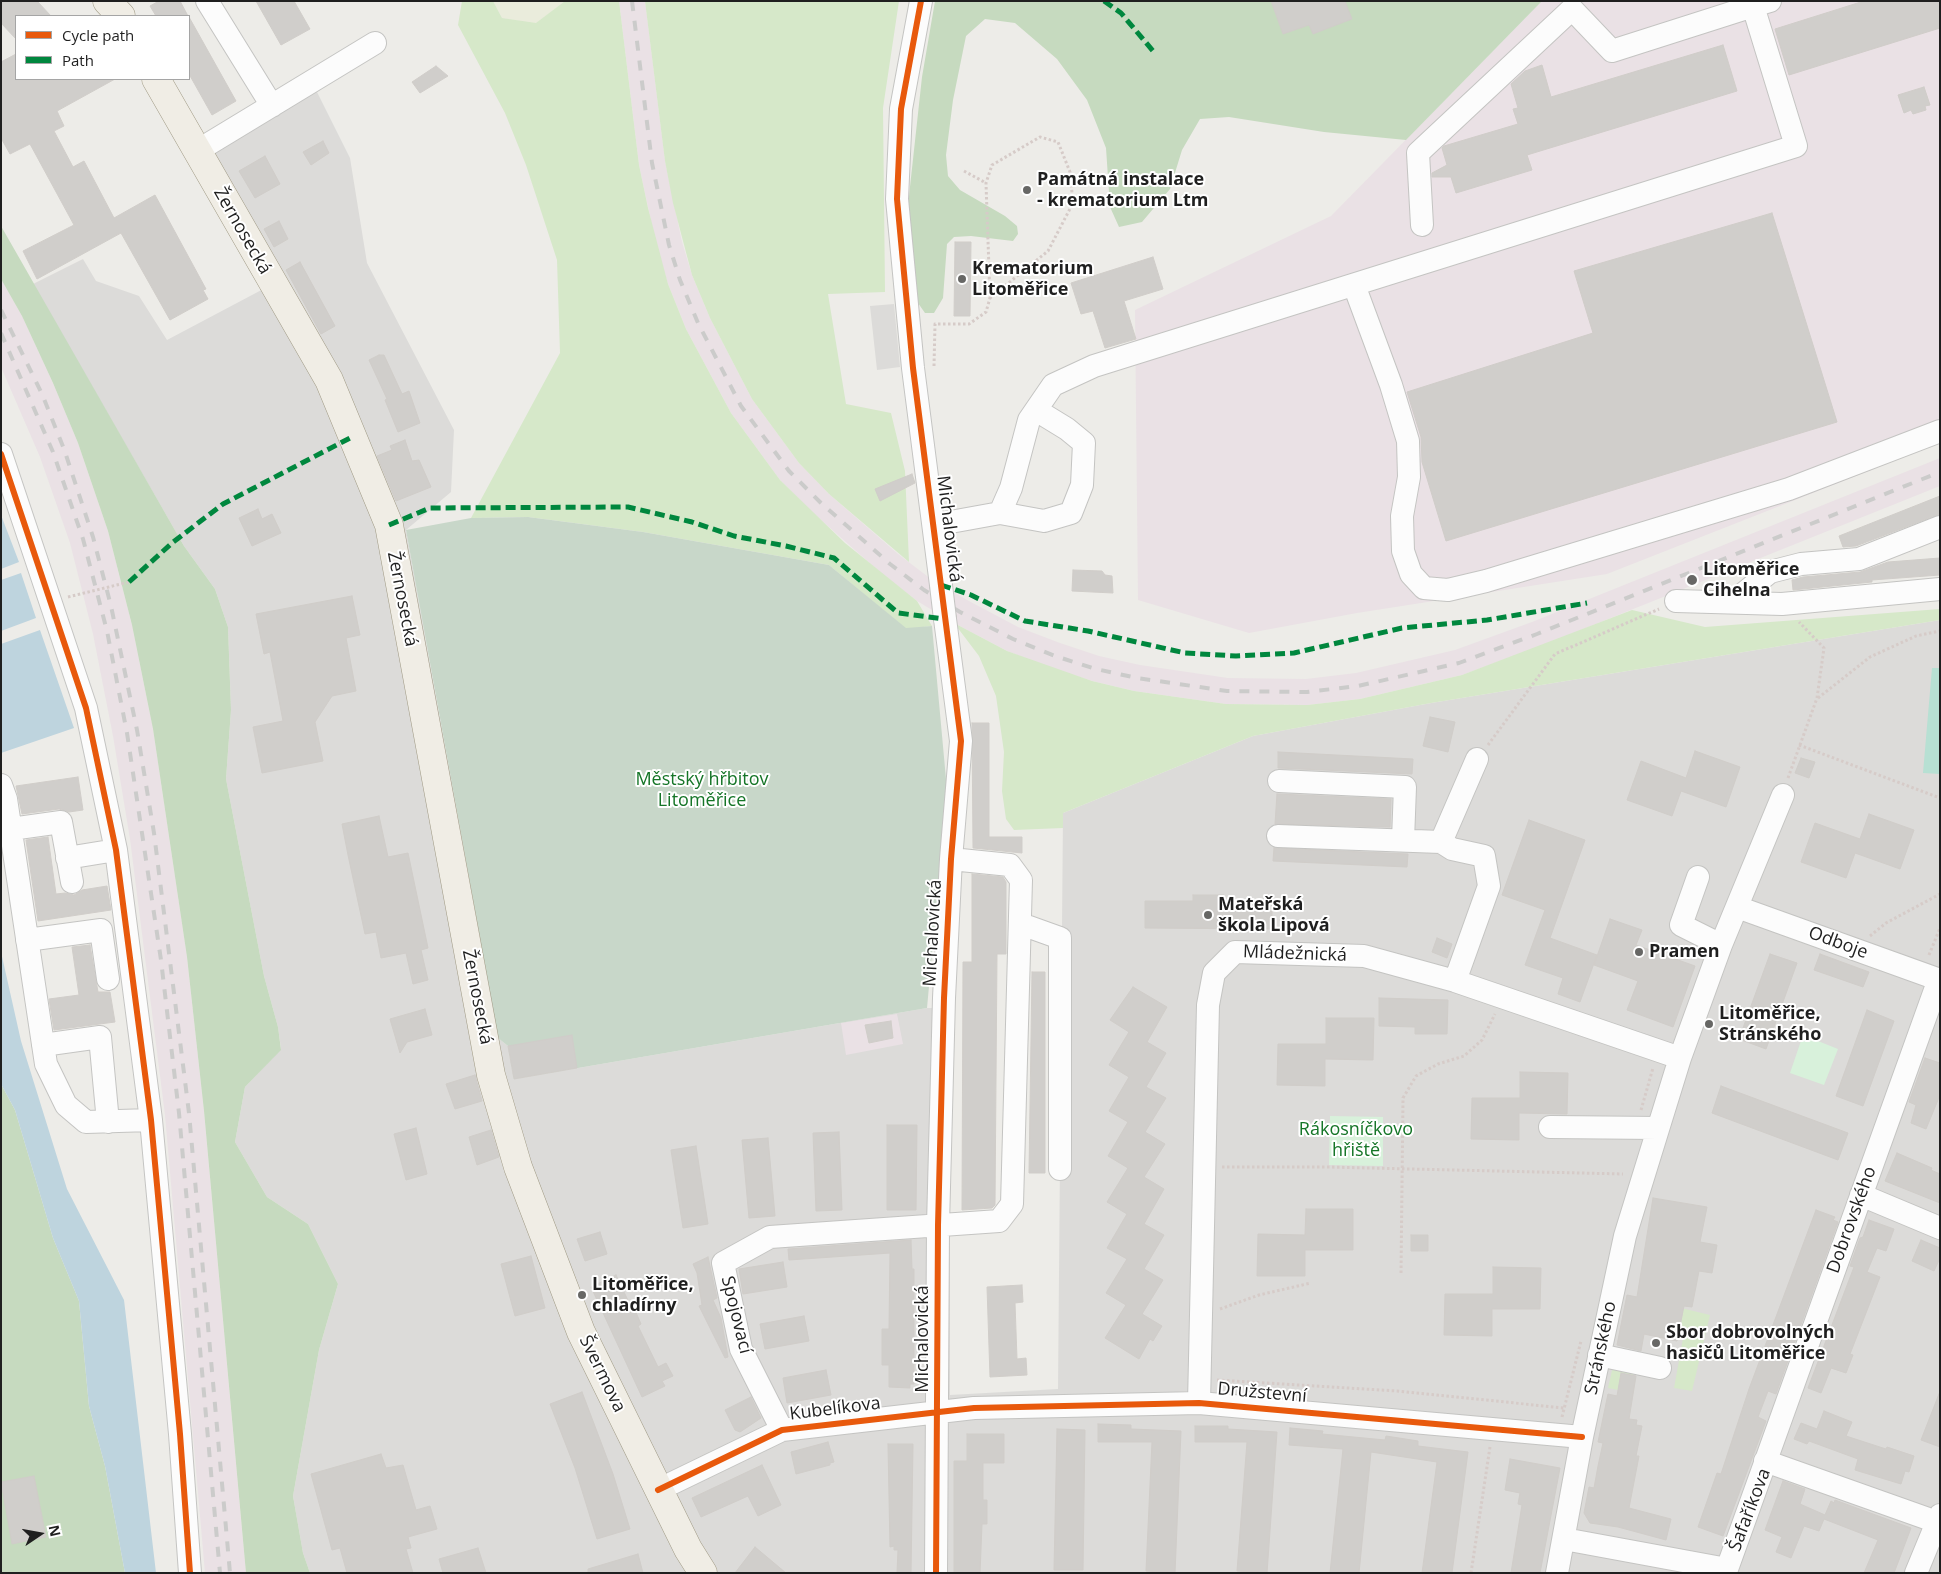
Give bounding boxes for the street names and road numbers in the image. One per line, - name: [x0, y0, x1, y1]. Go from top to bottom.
- street label: Žernosecká: [209, 184, 275, 278]
- street label: Michalovická: [932, 474, 966, 584]
- street label: Žernosecká: [382, 550, 422, 648]
- street label: Michalovická: [919, 879, 947, 987]
- street label: Odboje: [1805, 922, 1871, 964]
- street label: Mládežnická: [1243, 941, 1347, 967]
- street label: Žernosecká: [457, 948, 497, 1046]
- street label: Dobrovského: [1823, 1164, 1881, 1276]
- street label: Spojovací: [716, 1274, 756, 1356]
- street label: Michalovická: [912, 1285, 934, 1393]
- street label: Stránského: [1581, 1299, 1621, 1397]
- street label: Švermova: [574, 1332, 630, 1416]
- street label: Družstevní: [1216, 1378, 1308, 1408]
- street label: Kubelíkova: [788, 1393, 882, 1425]
- street label: Šafaříkova: [1724, 1465, 1776, 1555]

